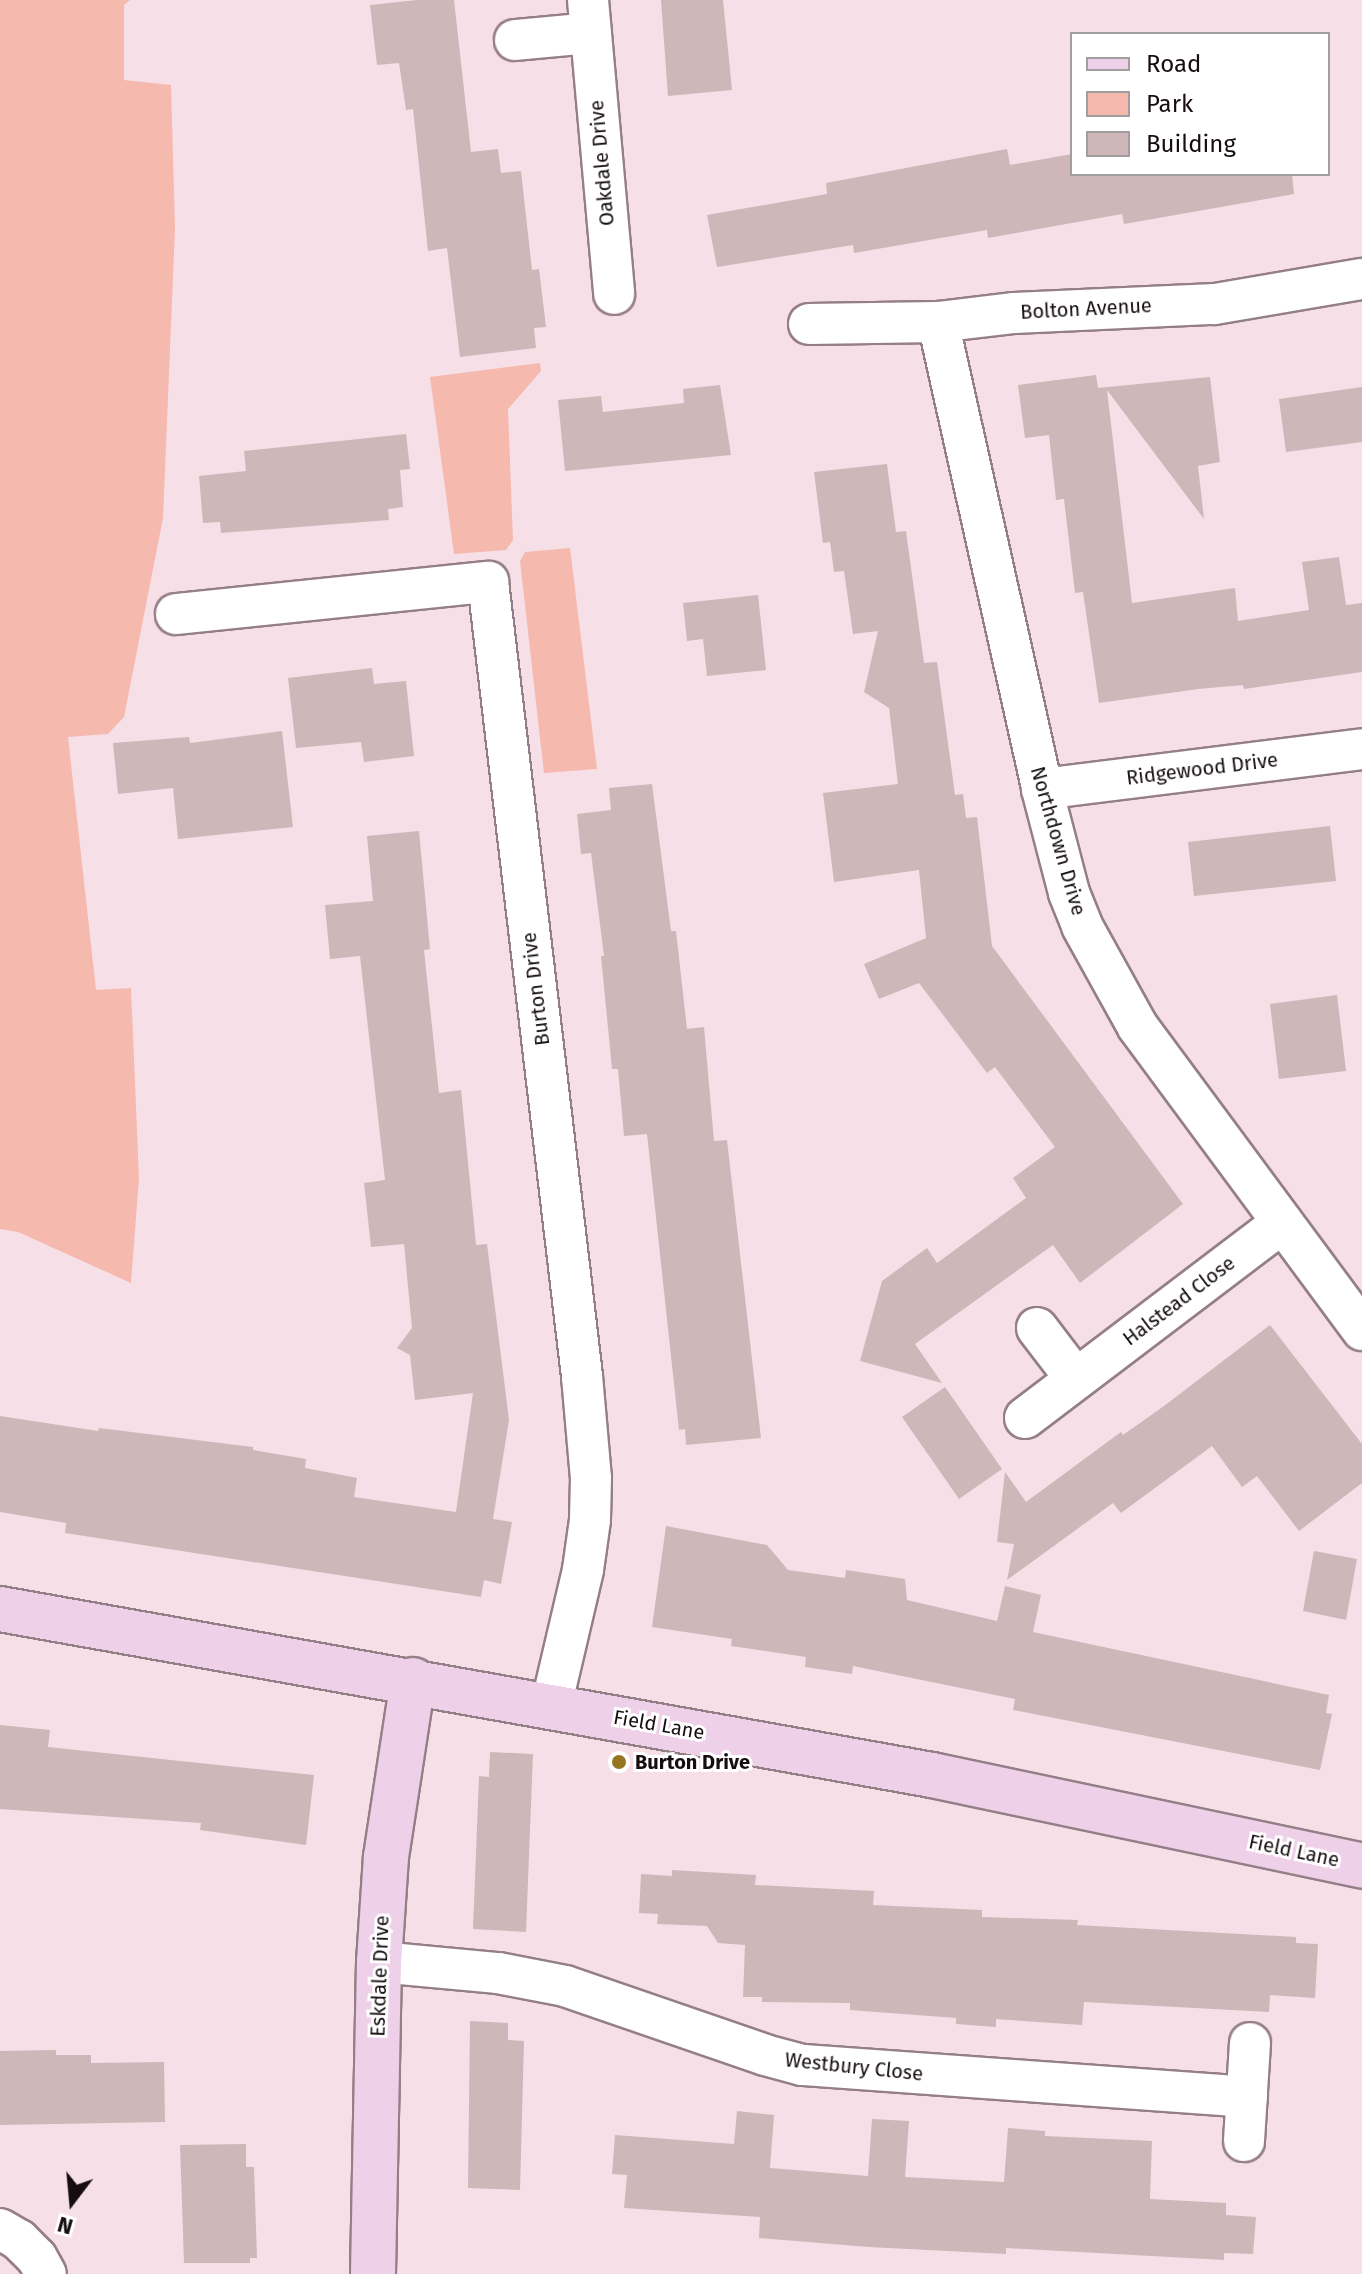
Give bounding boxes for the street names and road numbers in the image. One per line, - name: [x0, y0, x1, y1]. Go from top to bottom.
- street label: Oakdale Drive: [585, 99, 619, 227]
- street label: Bolton Avenue: [1020, 294, 1152, 324]
- street label: Ridgewood Drive: [1125, 748, 1279, 790]
- street label: Northdown Drive: [1025, 764, 1091, 918]
- street label: Burton Drive: [517, 931, 555, 1047]
- street label: Halstead Close: [1118, 1251, 1240, 1351]
- street label: Field Lane: [612, 1705, 706, 1745]
- street label: Field Lane: [1247, 1830, 1341, 1872]
- street label: Eskdale Drive: [366, 1915, 394, 2037]
- street label: Westbury Close: [784, 2048, 924, 2086]

